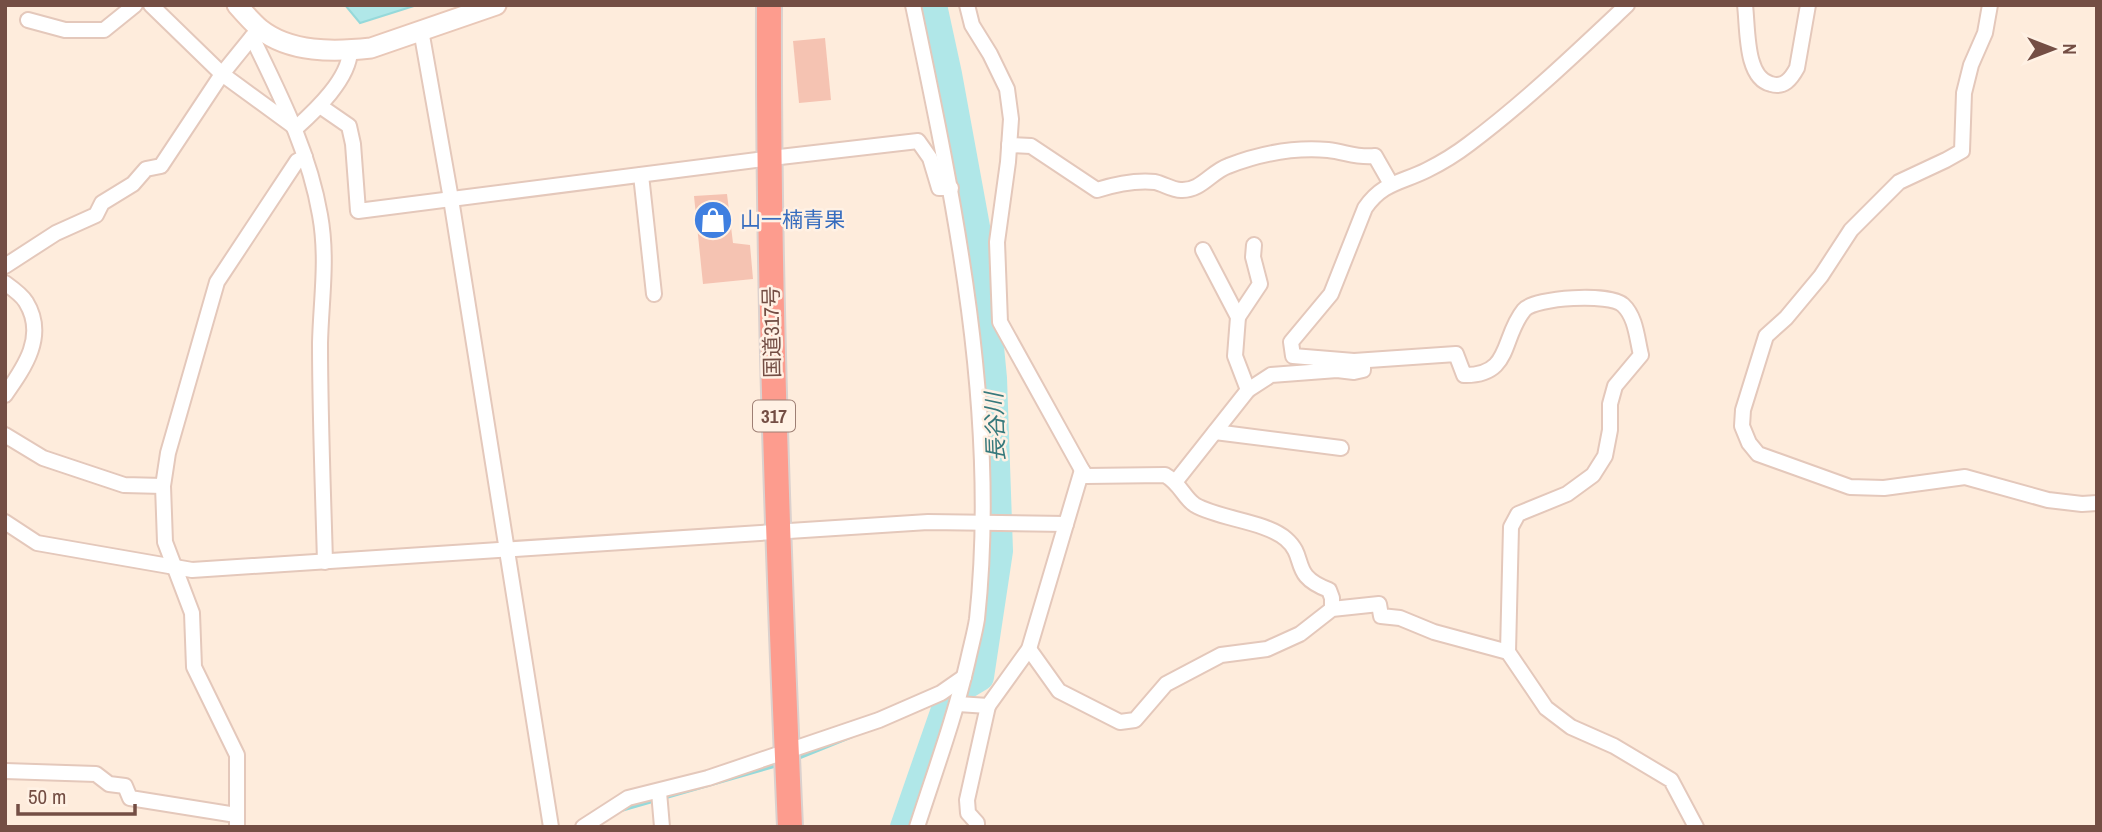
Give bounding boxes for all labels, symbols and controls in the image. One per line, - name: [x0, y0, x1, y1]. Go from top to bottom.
- north arrow: [2018, 14, 2088, 84]
- text: N: [2057, 43, 2083, 55]
- shop icon: 山一楠青果: [692, 199, 734, 241]
- place label: 山一楠青果: [740, 205, 845, 234]
- street label: 国道317号: [756, 286, 787, 378]
- water label: 長谷川: [978, 389, 1011, 462]
- road number: 317: [753, 400, 795, 432]
- scale bar: [18, 772, 135, 816]
- text: 50 m: [28, 782, 66, 811]

